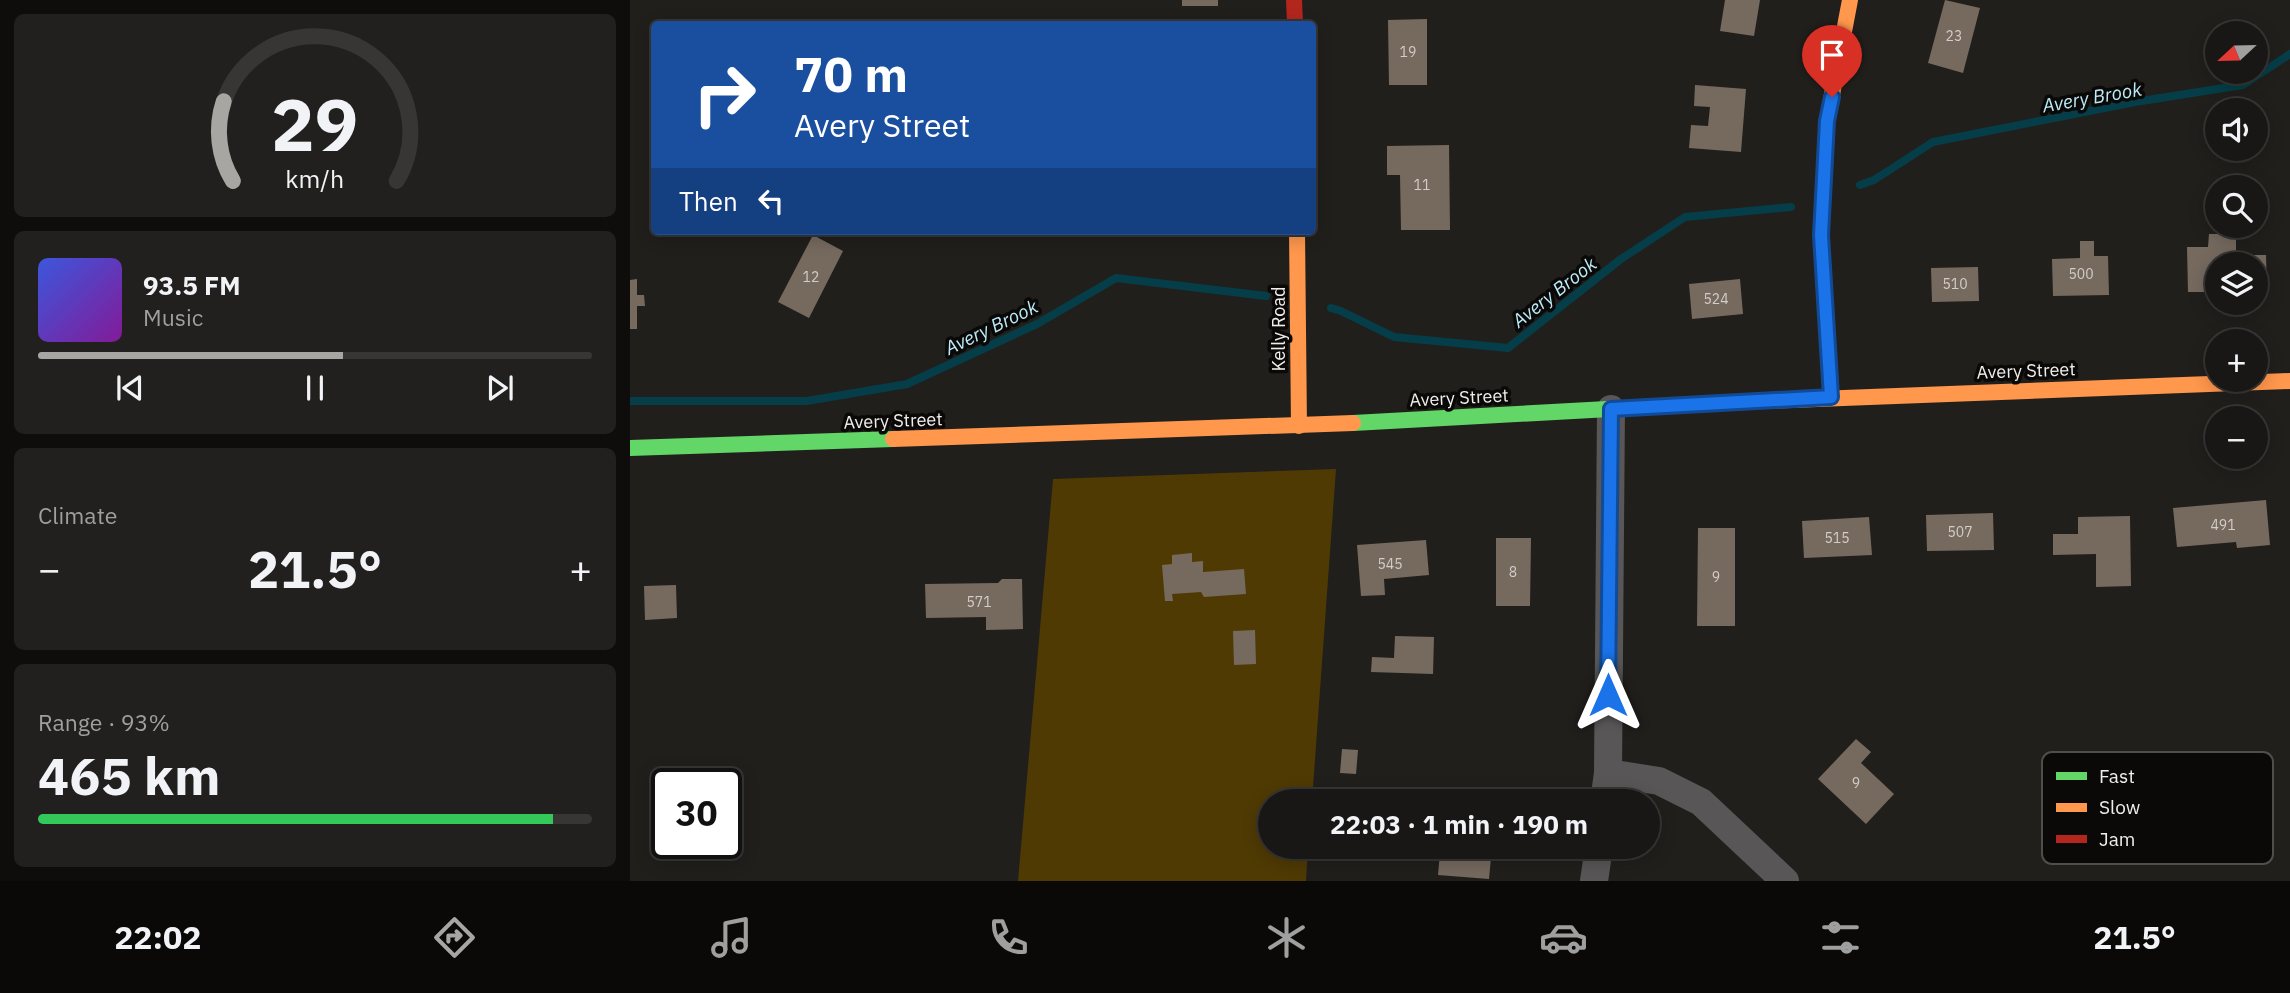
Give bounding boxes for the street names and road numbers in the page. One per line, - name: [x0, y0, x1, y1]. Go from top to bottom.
- street label: Kelly Road: [1267, 287, 1290, 371]
- street label: Avery Street: [1976, 357, 2076, 384]
- street label: Avery Street: [1409, 383, 1509, 412]
- street label: Avery Street: [843, 407, 943, 434]

